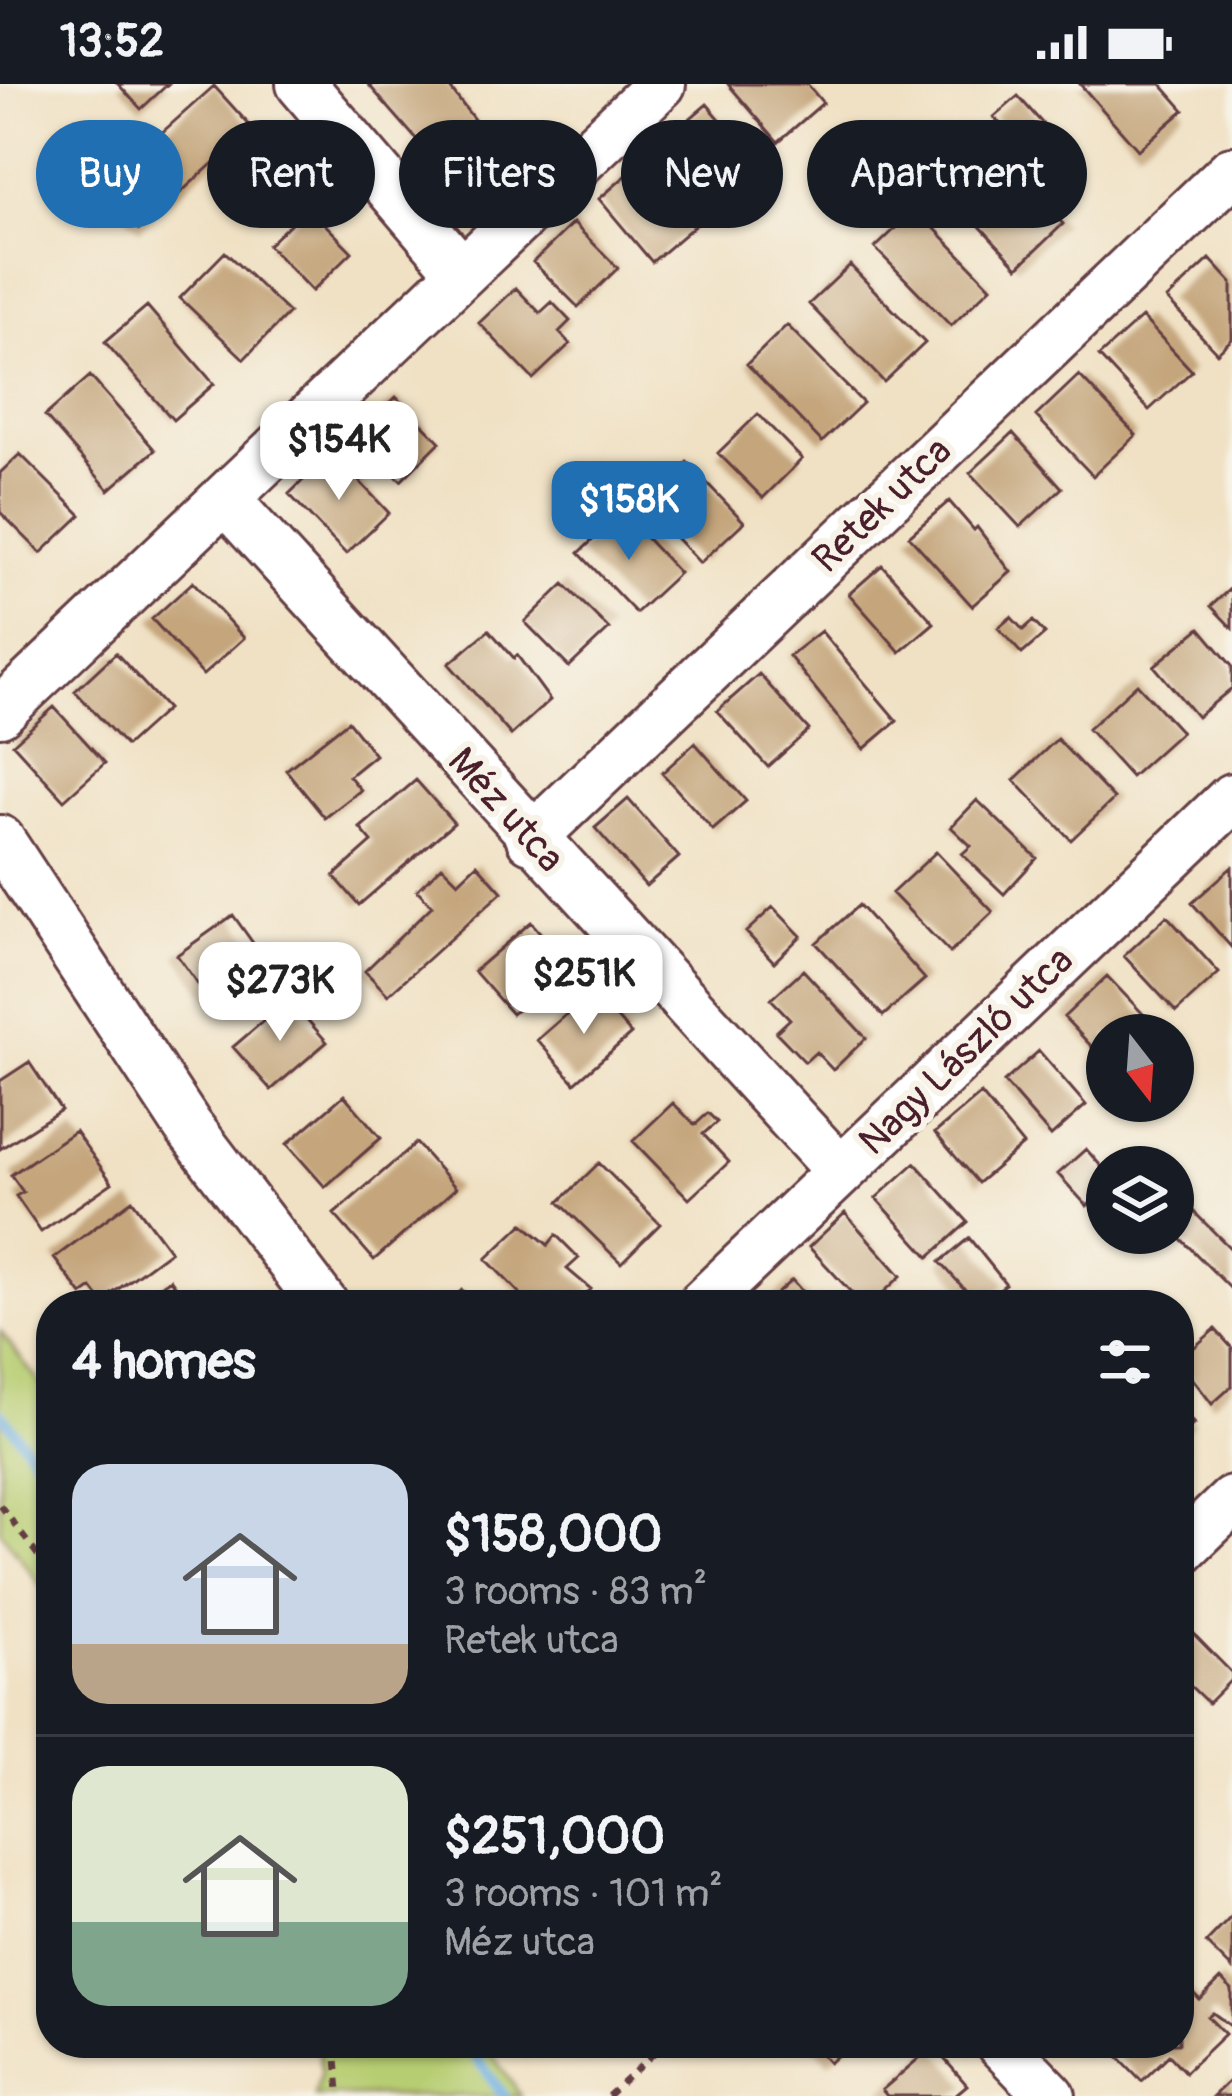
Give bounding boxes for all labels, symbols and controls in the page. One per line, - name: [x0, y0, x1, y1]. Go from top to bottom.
- text: 13:52: [60, 14, 164, 70]
- chip: Buy: [36, 120, 183, 228]
- chip: Rent: [207, 120, 375, 228]
- chip: Filters: [399, 120, 597, 228]
- chip: New: [621, 120, 783, 228]
- chip: Apartment: [807, 120, 1087, 228]
- pin: $154K: [255, 401, 423, 503]
- text: $154K: [287, 415, 391, 464]
- street label: Retek utca: [802, 427, 962, 583]
- pin: $158K: [545, 461, 713, 563]
- text: $158K: [579, 475, 679, 524]
- street label: Méz utca: [437, 738, 575, 882]
- pin: $251K: [500, 935, 668, 1037]
- street label: Nagy László utca: [848, 936, 1084, 1166]
- pin: $273K: [196, 942, 364, 1044]
- text: $251K: [533, 949, 635, 998]
- text: $273K: [226, 956, 334, 1005]
- north arrow: [1086, 1014, 1194, 1122]
- map controls: [1086, 1014, 1194, 1254]
- button: layers: [1086, 1146, 1194, 1254]
- icon: filters: [1092, 1329, 1158, 1395]
- text: 4 homes: [72, 1330, 256, 1394]
- text: $158,000: [444, 1503, 662, 1567]
- icon: home: [168, 1512, 312, 1656]
- text: 3 rooms · 83 m²: [444, 1567, 707, 1616]
- text: Retek utca: [444, 1616, 619, 1665]
- text: $251,000: [444, 1805, 665, 1869]
- icon: home: [168, 1814, 312, 1958]
- text: 3 rooms · 101 m²: [444, 1869, 723, 1918]
- text: Méz utca: [444, 1918, 595, 1967]

